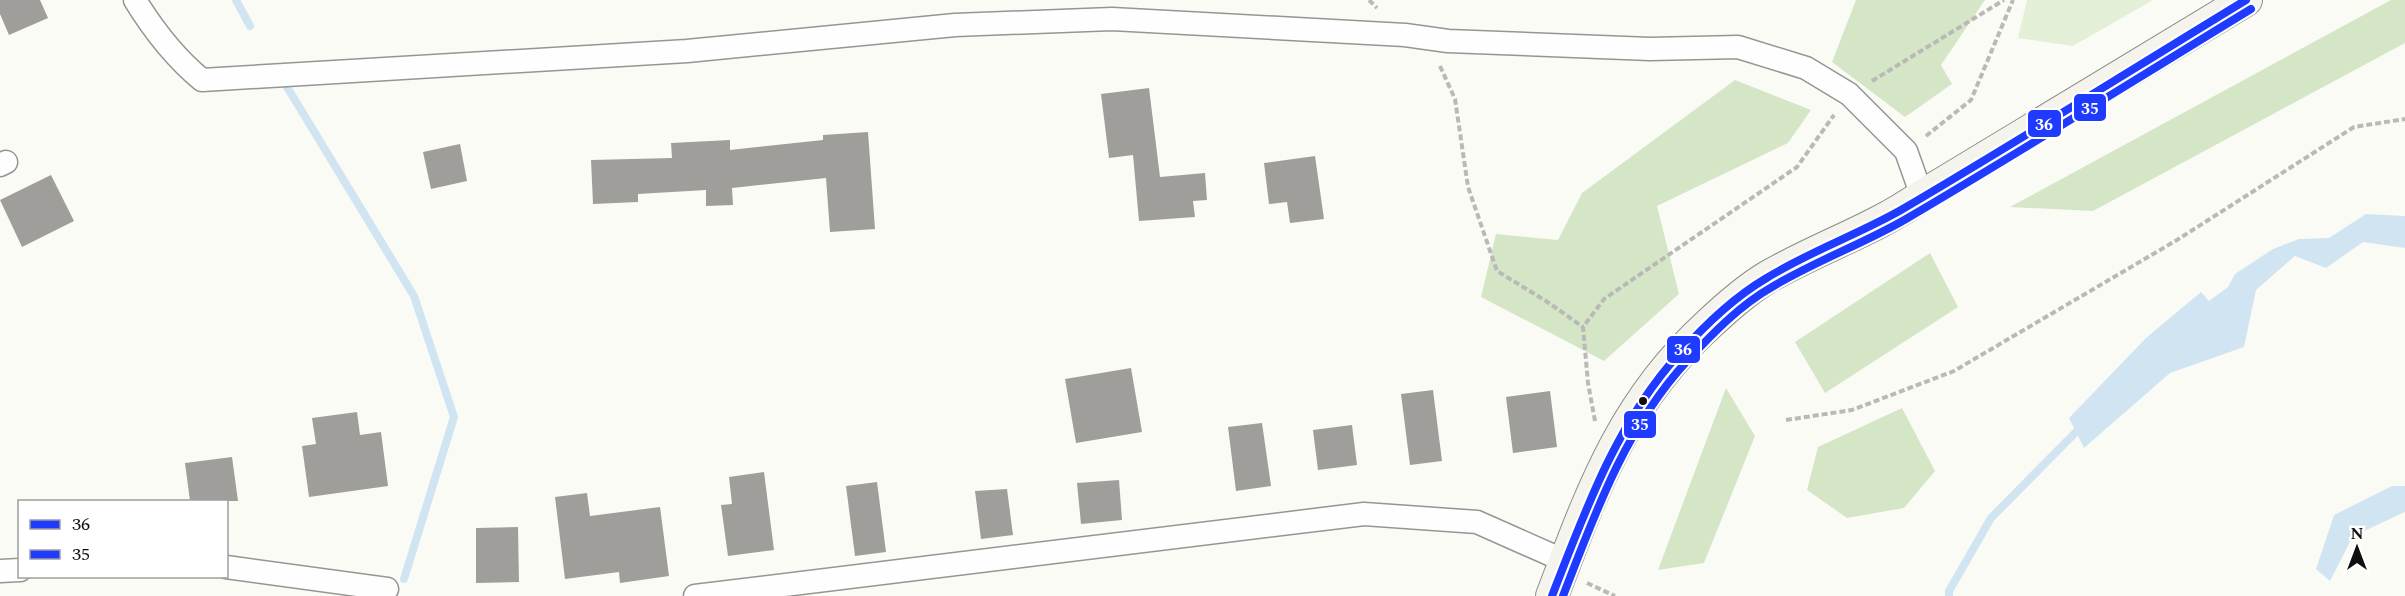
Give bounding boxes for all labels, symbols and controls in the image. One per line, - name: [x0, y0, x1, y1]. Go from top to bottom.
- line badge: 35: [2073, 93, 2107, 122]
- text: 35: [2081, 97, 2099, 121]
- line badge: 36: [2027, 109, 2062, 138]
- text: 36: [2035, 113, 2053, 137]
- line badge: 36: [1666, 335, 1701, 364]
- text: 36: [1674, 338, 1692, 362]
- unlabelled marker: [1637, 395, 1649, 407]
- line badge: 35: [1623, 410, 1657, 439]
- text: 35: [1631, 413, 1649, 437]
- legend: [18, 500, 228, 578]
- text: 36: [72, 511, 90, 538]
- north arrow: [2327, 518, 2387, 578]
- text: N: [2350, 522, 2364, 546]
- text: 35: [72, 541, 90, 568]

